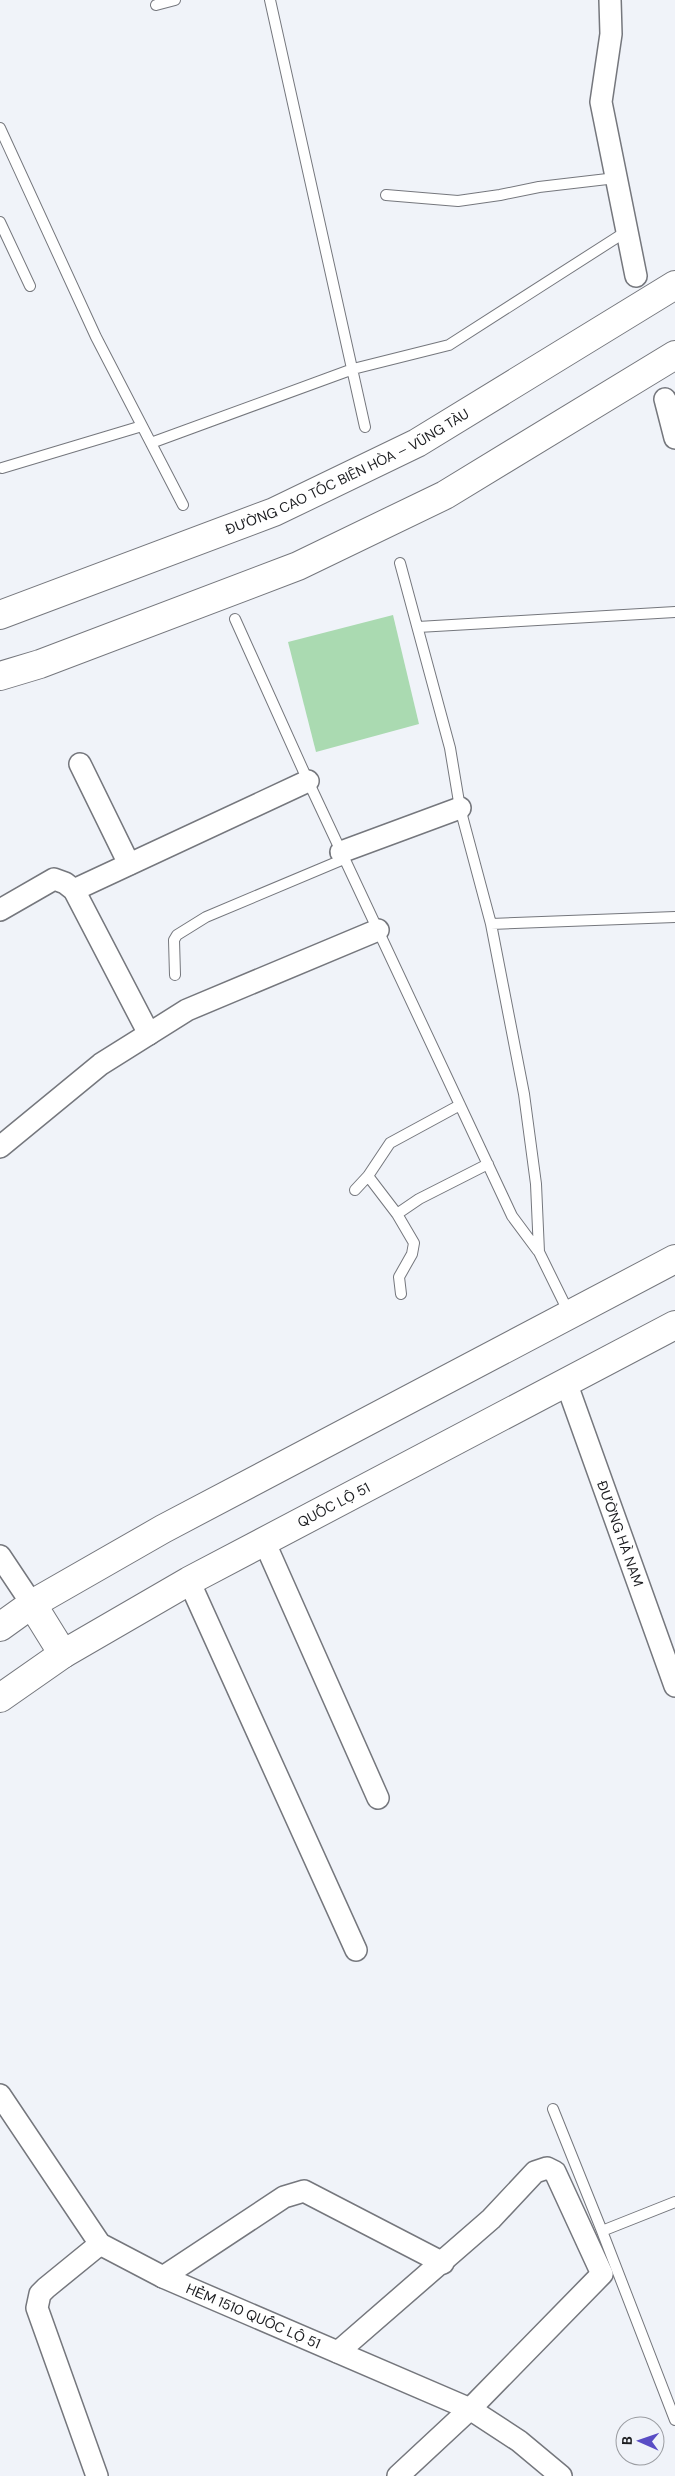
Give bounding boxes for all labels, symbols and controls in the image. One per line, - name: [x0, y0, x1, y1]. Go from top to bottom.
- street label: ĐƯỜNG CAO TỐC BIÊN HÒA – VŨNG TÀU: [223, 404, 472, 539]
- street label: QUỐC LỘ 51: [294, 1478, 373, 1531]
- street label: ĐƯỜNG HÀ NAM: [593, 1478, 648, 1589]
- street label: HẺM 1510 QUỐC LỘ 51: [183, 2279, 323, 2353]
- north arrow: [615, 2416, 665, 2466]
- text: B: [618, 2436, 636, 2445]

